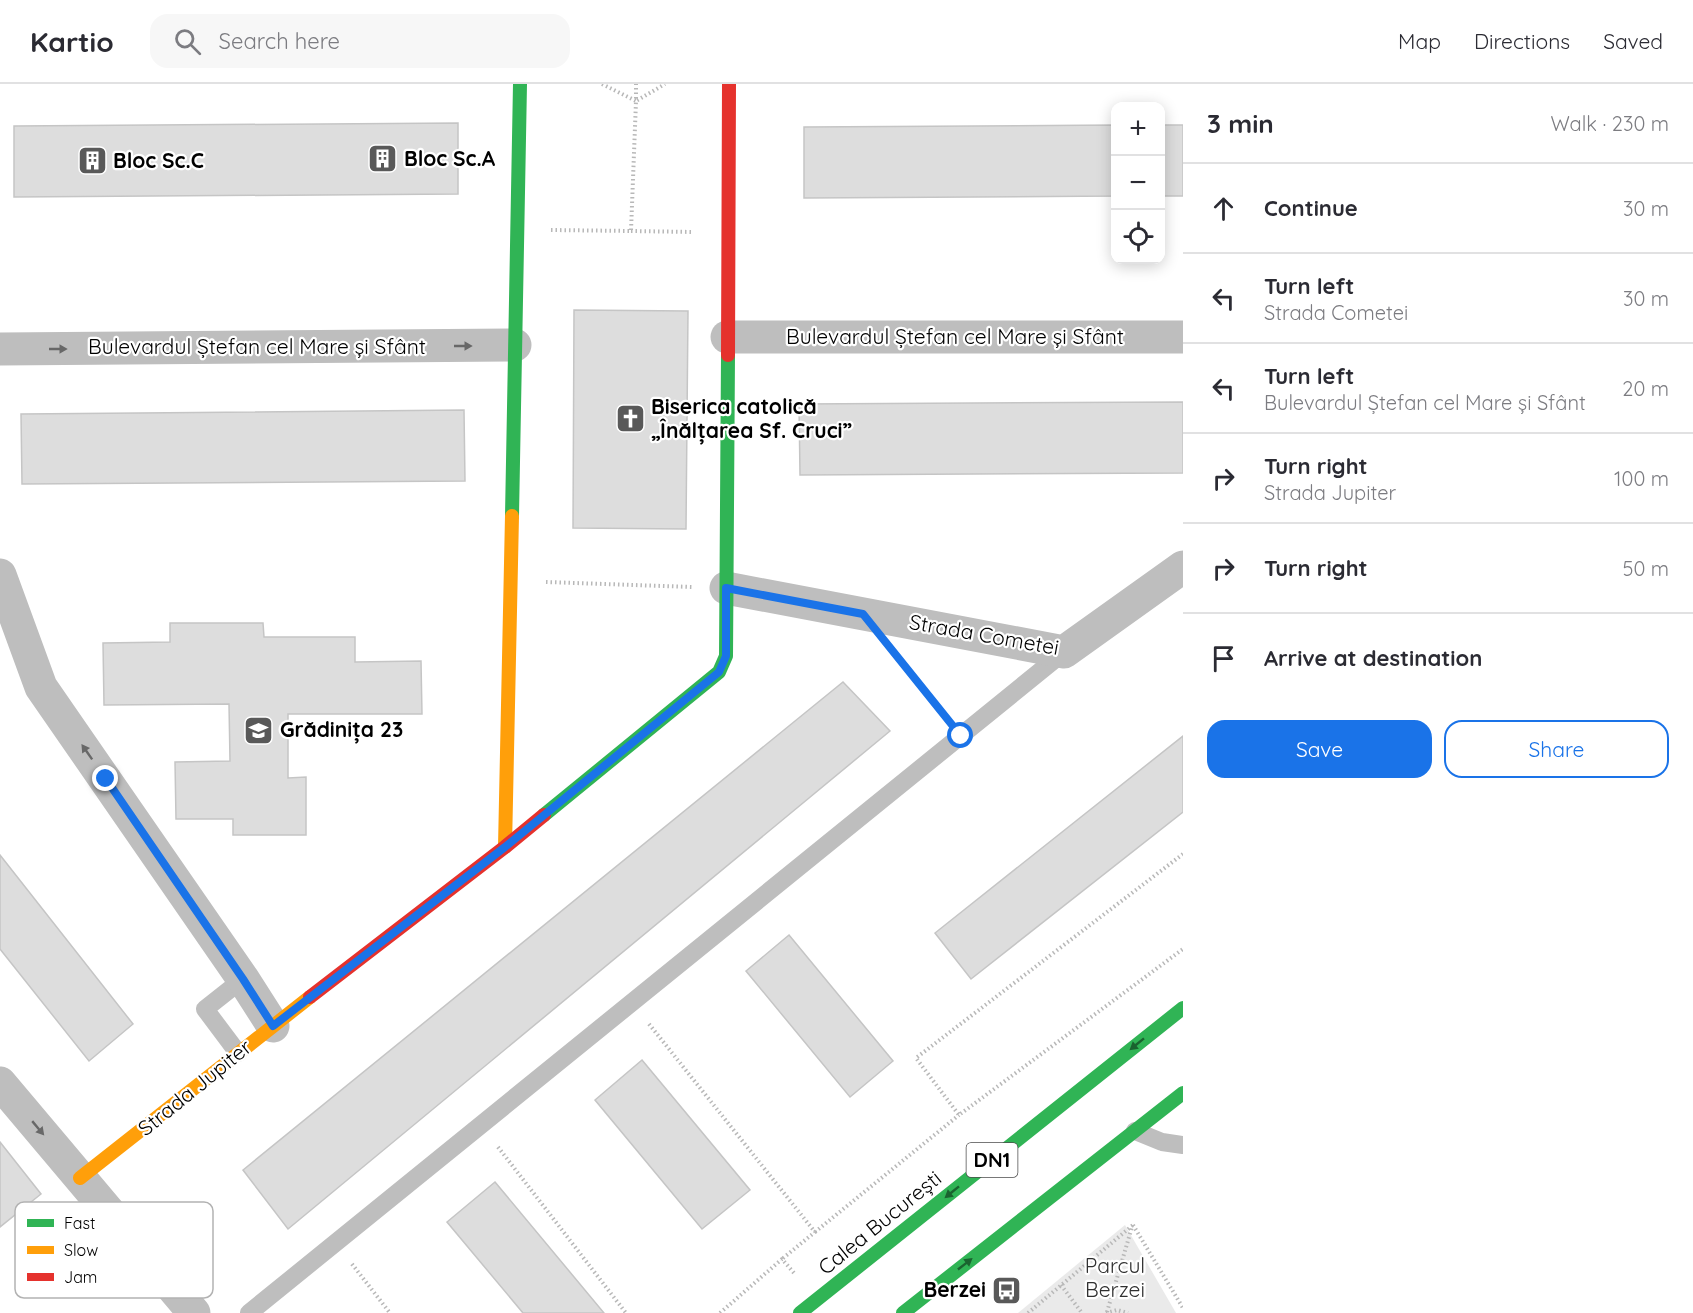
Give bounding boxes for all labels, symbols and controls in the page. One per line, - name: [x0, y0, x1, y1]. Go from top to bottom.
- search box: [150, 14, 570, 68]
- text: Kartio: [30, 24, 114, 59]
- icon: search: [171, 25, 204, 58]
- text: Search here: [219, 27, 340, 55]
- text: Map: [1398, 28, 1441, 54]
- text: Directions: [1474, 28, 1570, 54]
- text: Saved: [1603, 28, 1663, 54]
- map controls: [1111, 102, 1165, 264]
- button: +: [1111, 102, 1165, 156]
- text: 3 min: [1207, 107, 1274, 140]
- text: Walk · 230 m: [1550, 111, 1669, 136]
- building icon: Bloc Sc.A: [367, 143, 399, 175]
- building icon: Bloc Sc.C: [76, 145, 108, 177]
- place label: Bloc Sc.A: [404, 145, 496, 171]
- place label: Bloc Sc.C: [113, 147, 204, 173]
- button: −: [1111, 156, 1165, 210]
- icon: ahead: [1207, 192, 1240, 225]
- text: Continue: [1264, 194, 1358, 222]
- text: 30 m: [1623, 196, 1669, 221]
- button: locate: [1111, 210, 1165, 264]
- text: Turn left: [1264, 272, 1354, 300]
- icon: left: [1207, 282, 1240, 315]
- text: 30 m: [1623, 286, 1669, 311]
- text: Strada Cometei: [1264, 300, 1408, 325]
- street label: Bulevardul Ștefan cel Mare și Sfânt: [786, 323, 1124, 349]
- street label: Bulevardul Ștefan cel Mare și Sfânt: [88, 333, 426, 359]
- one-way arrow: [454, 341, 473, 351]
- one-way arrow: [49, 344, 68, 354]
- text: Turn left: [1264, 362, 1354, 390]
- icon: left: [1207, 372, 1240, 405]
- text: 20 m: [1622, 376, 1669, 401]
- text: Bulevardul Ștefan cel Mare și Sfânt: [1264, 390, 1586, 415]
- place label: Biserica catolică „Înălțarea Sf. Cruci”: [651, 393, 852, 445]
- church icon: Biserica catolică „Înălțarea Sf. Cruci”: [614, 403, 646, 435]
- text: Turn right: [1264, 452, 1368, 480]
- icon: right: [1207, 462, 1240, 495]
- text: 100 m: [1614, 466, 1669, 491]
- text: Strada Jupiter: [1264, 480, 1396, 505]
- icon: right: [1207, 552, 1240, 585]
- text: Turn right: [1264, 554, 1368, 582]
- text: 50 m: [1623, 556, 1669, 581]
- street label: Strada Cometei: [907, 608, 1061, 660]
- icon: arrive: [1207, 642, 1240, 675]
- text: Arrive at destination: [1264, 644, 1482, 672]
- school or university icon: Grădinița 23: [243, 714, 275, 746]
- place label: Grădinița 23: [280, 716, 403, 744]
- button: Save: [1207, 720, 1432, 778]
- button: Share: [1444, 720, 1669, 778]
- route start: [947, 722, 973, 748]
- one-way arrow: [81, 744, 93, 760]
- route end: [92, 765, 118, 791]
- street label: Strada Jupiter: [132, 1033, 256, 1141]
- one-way arrow: [1130, 1038, 1145, 1050]
- one-way arrow: [31, 1120, 44, 1135]
- road number: DN1: [966, 1143, 1018, 1177]
- street label: Calea București: [813, 1165, 946, 1280]
- one-way arrow: [944, 1186, 960, 1199]
- legend: [15, 1202, 213, 1298]
- text: Fast: [64, 1213, 95, 1233]
- text: Slow: [64, 1240, 98, 1260]
- park label: Parcul Berzei: [1085, 1252, 1145, 1302]
- one-way arrow: [958, 1259, 973, 1271]
- text: Jam: [64, 1267, 97, 1287]
- bus stop icon: Berzei: [991, 1274, 1023, 1306]
- place label: Berzei: [923, 1276, 986, 1302]

